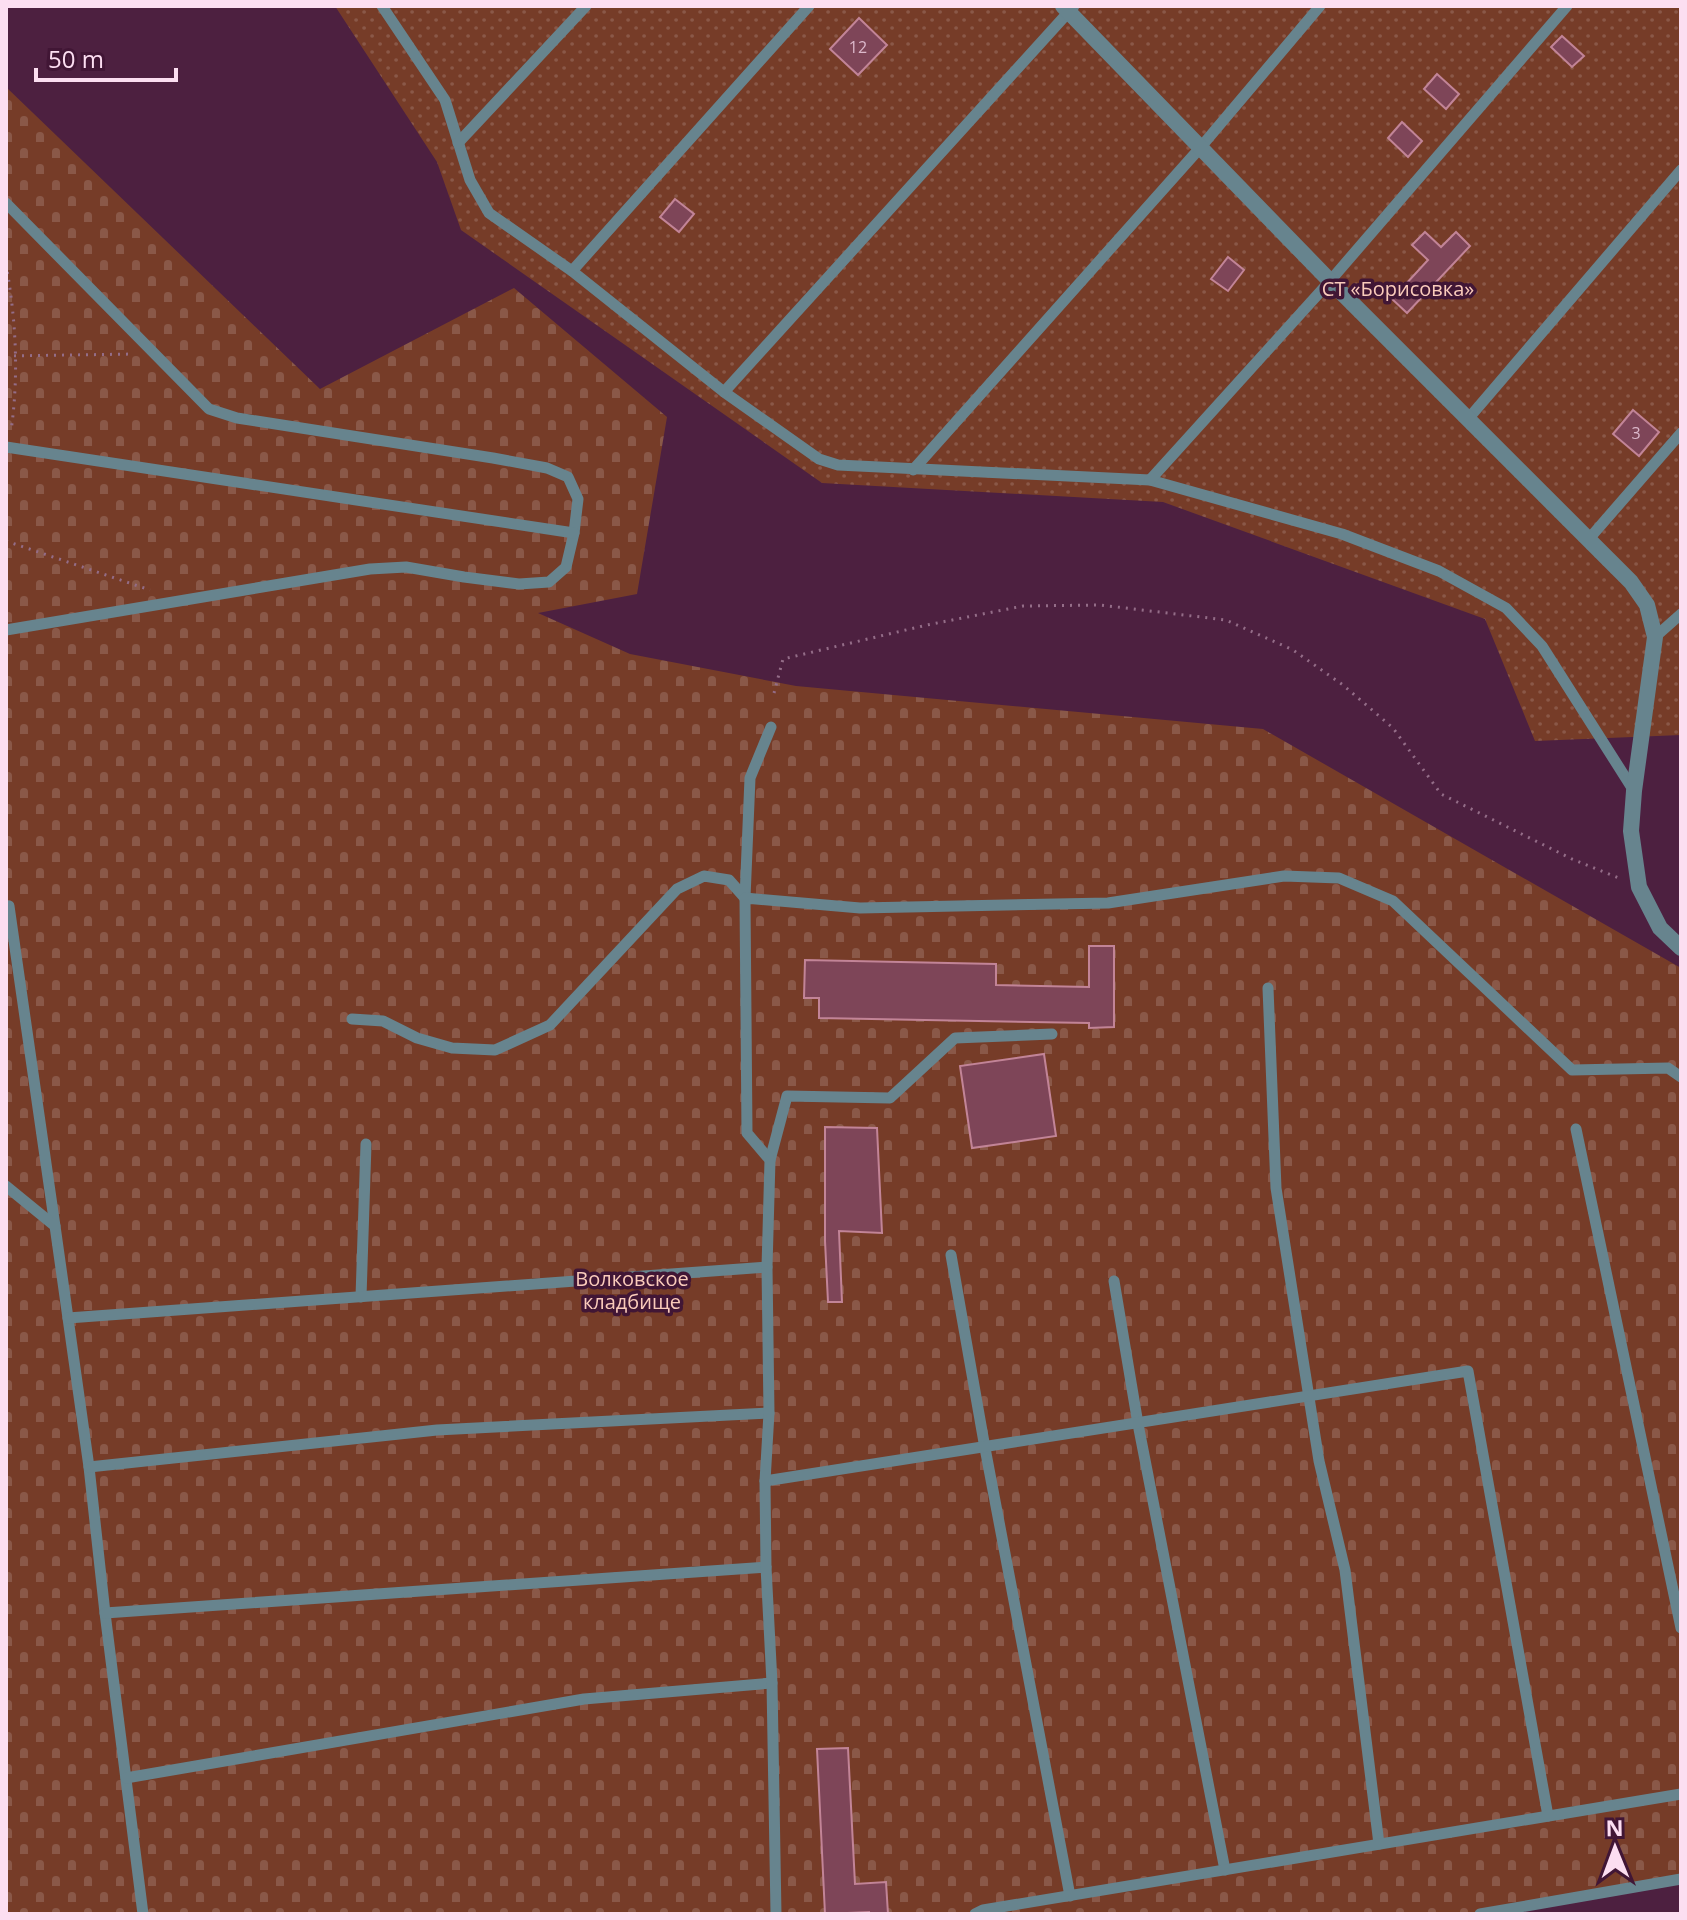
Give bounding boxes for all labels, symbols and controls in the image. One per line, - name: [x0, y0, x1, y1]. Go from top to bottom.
- scale bar: [36, 32, 176, 82]
- house number: 12: [849, 36, 867, 58]
- text: 50 m: [48, 42, 104, 75]
- park label: СТ «Борисовка»: [1322, 275, 1474, 302]
- house number: 3: [1631, 422, 1641, 444]
- park label: Волковское кладбище: [575, 1265, 689, 1315]
- north arrow: [1575, 1808, 1655, 1888]
- text: N: [1605, 1812, 1624, 1842]

